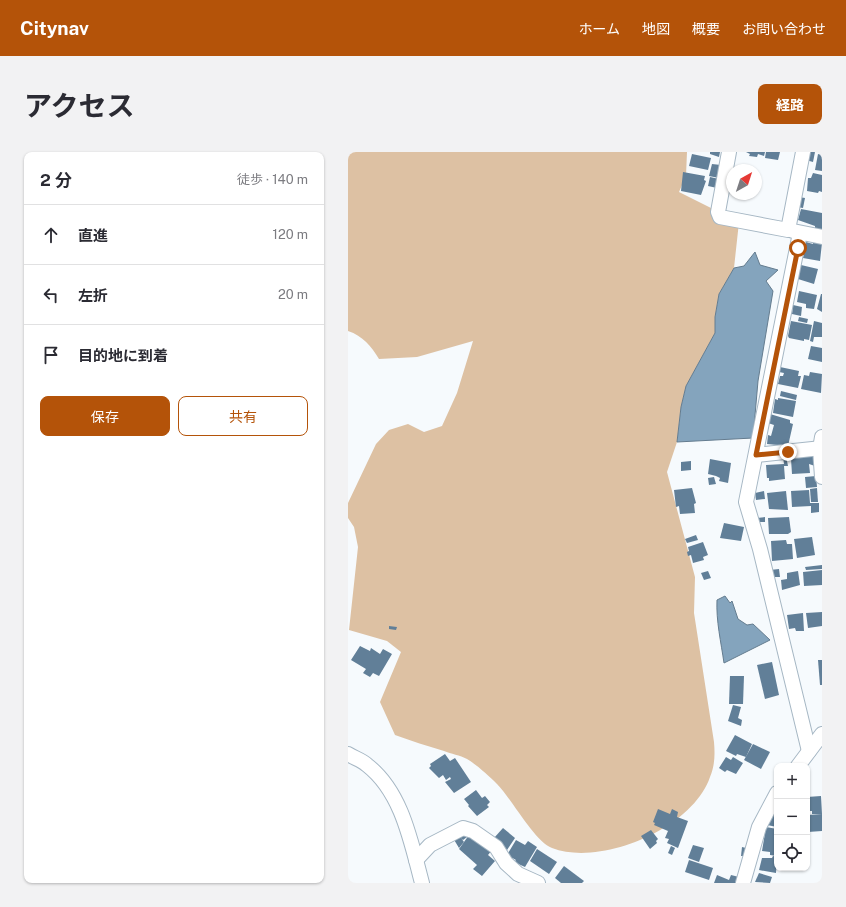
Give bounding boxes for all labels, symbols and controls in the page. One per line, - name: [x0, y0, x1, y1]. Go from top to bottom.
- text: Citynav: [20, 17, 89, 39]
- text: ホーム: [578, 21, 620, 37]
- text: 地図: [642, 21, 670, 37]
- text: 概要: [692, 21, 720, 37]
- text: お問い合わせ: [742, 21, 826, 37]
- button: 経路: [758, 84, 822, 124]
- text: アクセス: [24, 89, 135, 122]
- north arrow: [726, 164, 762, 200]
- text: 2 分: [40, 170, 72, 190]
- text: 徒歩 · 140 m: [237, 172, 308, 187]
- icon: ahead: [40, 224, 62, 246]
- text: 直進: [78, 227, 108, 244]
- text: 120 m: [273, 227, 308, 242]
- route start: [789, 239, 807, 257]
- icon: left: [40, 284, 62, 306]
- text: 左折: [78, 287, 108, 304]
- text: 20 m: [278, 287, 308, 302]
- icon: arrive: [40, 344, 62, 366]
- text: 目的地に到着: [78, 347, 168, 364]
- button: 保存: [40, 396, 170, 436]
- button: 共有: [178, 396, 308, 436]
- route end: [779, 443, 797, 461]
- map controls: [774, 763, 810, 871]
- button: +: [774, 763, 810, 799]
- button: −: [774, 799, 810, 835]
- button: locate: [774, 835, 810, 871]

